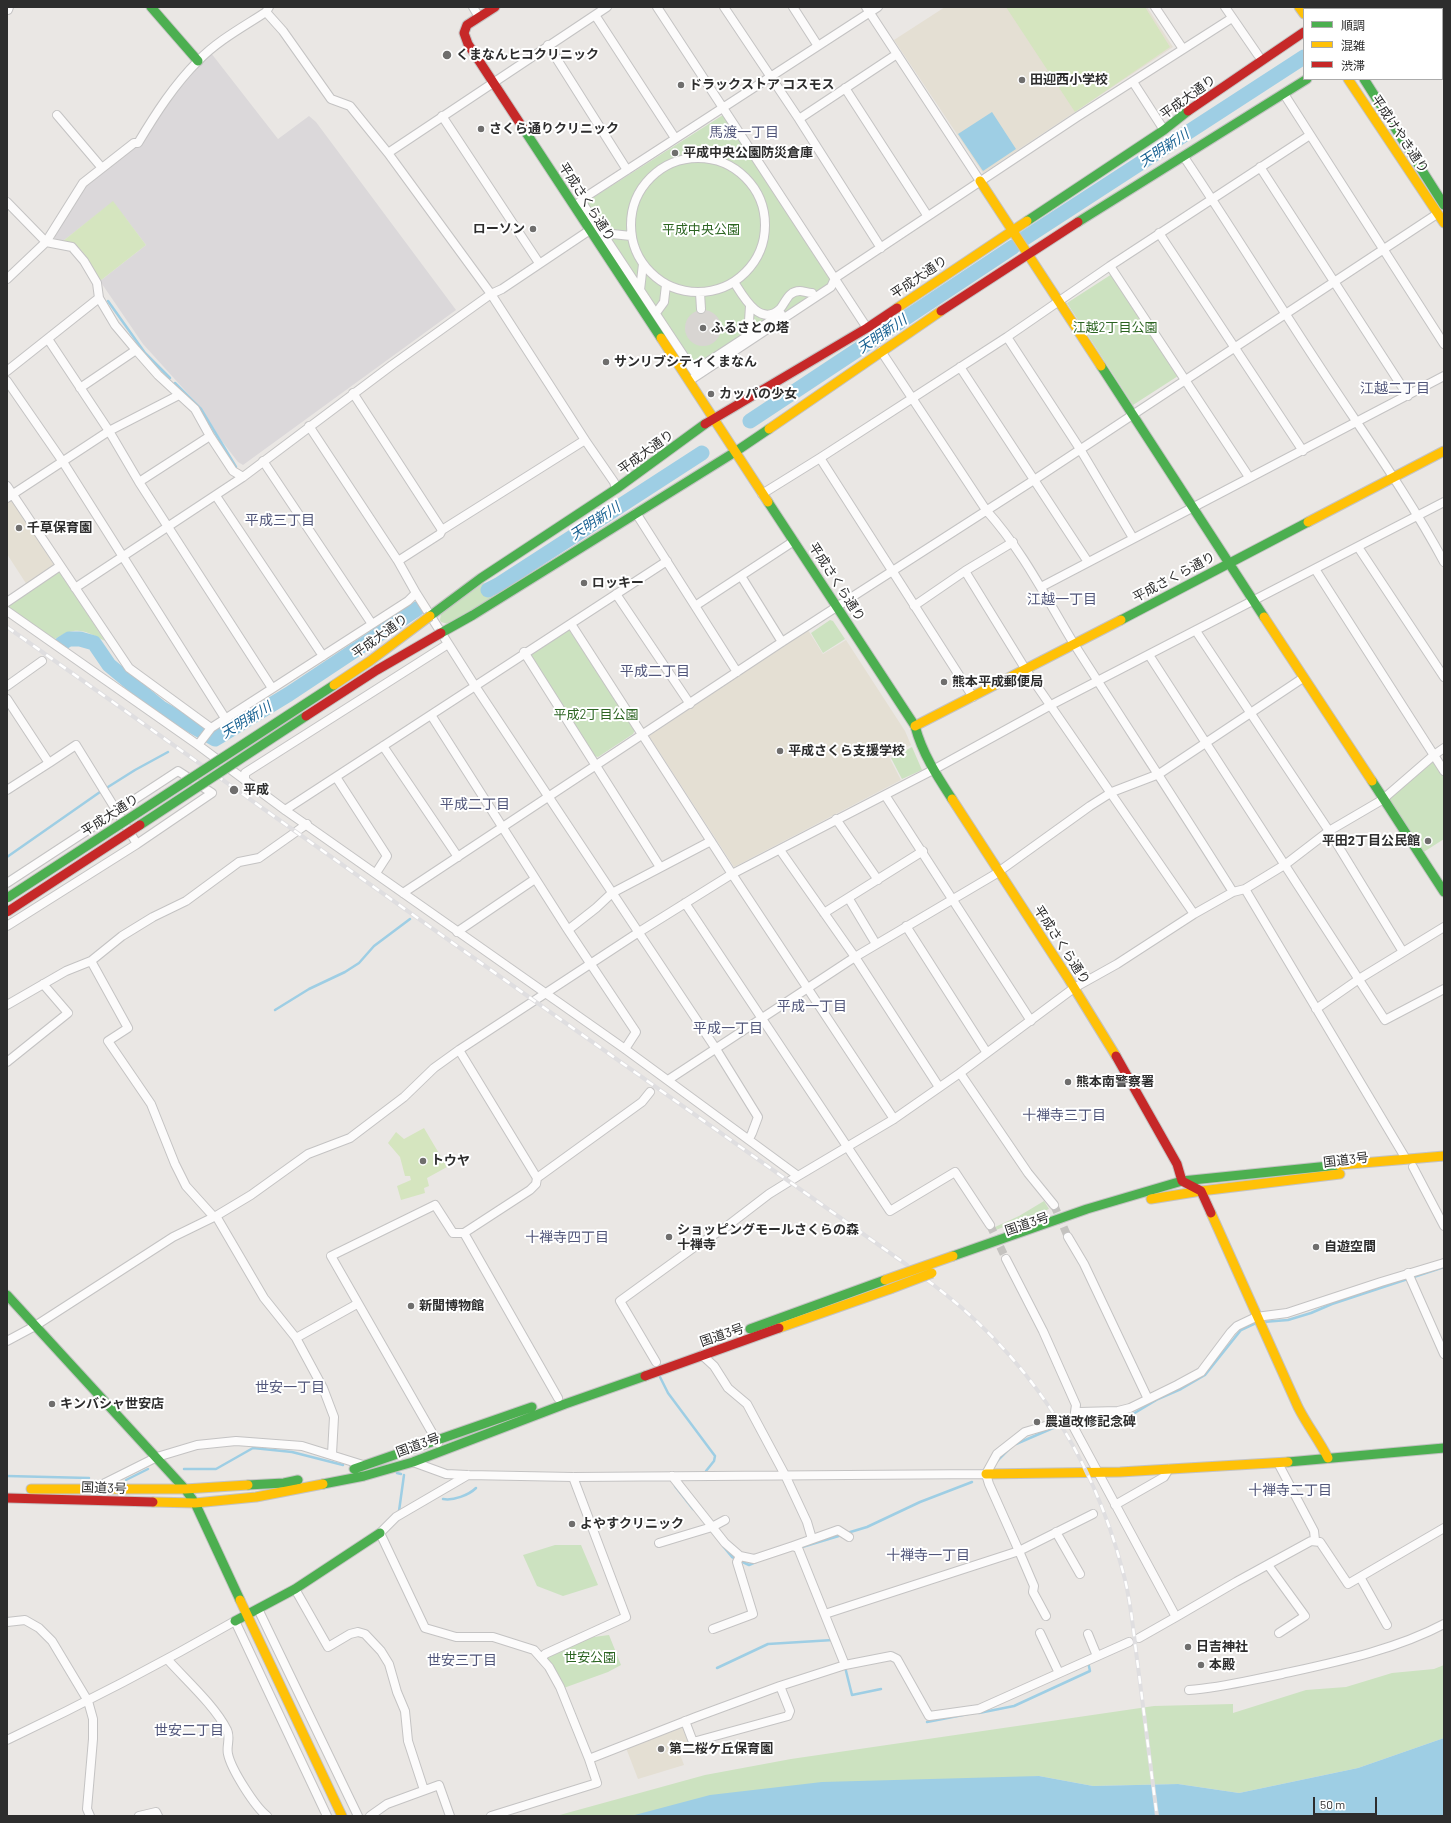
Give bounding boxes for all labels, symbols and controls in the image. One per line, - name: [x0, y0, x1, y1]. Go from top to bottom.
- legend: [1303, 8, 1443, 80]
- text: 順調: [1341, 18, 1365, 32]
- text: 混雑: [1341, 38, 1365, 52]
- place label: くまなんヒコクリニック: [456, 47, 599, 63]
- marker: くまなんヒコクリニック: [441, 49, 453, 61]
- text: 渋滞: [1341, 58, 1365, 72]
- place label: 田迎西小学校: [1030, 72, 1108, 88]
- street label: 平成大通り: [1157, 72, 1219, 122]
- marker: 田迎西小学校: [1017, 75, 1027, 85]
- place label: ドラックストア コスモス: [689, 77, 835, 93]
- marker: ドラックストア コスモス: [676, 80, 686, 90]
- street label: 平成けやき通り: [1368, 92, 1432, 176]
- place label: さくら通りクリニック: [489, 121, 619, 137]
- marker: さくら通りクリニック: [476, 124, 486, 134]
- district label: 馬渡一丁目: [709, 124, 779, 140]
- water label: 天明新川: [1136, 126, 1192, 170]
- place label: 平成中央公園防災倉庫: [683, 145, 813, 161]
- marker: 平成中央公園防災倉庫: [670, 148, 680, 158]
- street label: 平成さくら通り: [556, 160, 618, 244]
- place label: ローソン: [473, 221, 525, 237]
- park label: 平成中央公園: [662, 222, 740, 238]
- marker: ローソン: [528, 224, 538, 234]
- street label: 平成大通り: [888, 252, 950, 302]
- water label: 天明新川: [854, 311, 910, 357]
- place label: ふるさとの塔: [711, 320, 789, 336]
- park label: 江越2丁目公園: [1073, 320, 1157, 336]
- marker: ふるさとの塔: [698, 323, 708, 333]
- place label: サンリブシティくまなん: [614, 354, 757, 370]
- marker: サンリブシティくまなん: [601, 357, 611, 367]
- district label: 江越二丁目: [1360, 380, 1430, 396]
- place label: カッパの少女: [719, 386, 797, 402]
- marker: カッパの少女: [706, 389, 716, 399]
- street label: 平成大通り: [615, 427, 677, 477]
- water label: 天明新川: [567, 499, 623, 543]
- district label: 平成三丁目: [245, 512, 315, 528]
- place label: 千草保育園: [27, 520, 92, 536]
- marker: 千草保育園: [14, 523, 24, 533]
- street label: 平成さくら通り: [806, 540, 868, 624]
- street label: 平成さくら通り: [1130, 549, 1218, 605]
- place label: ロッキー: [592, 575, 644, 591]
- marker: ロッキー: [579, 578, 589, 588]
- district label: 江越一丁目: [1027, 591, 1097, 607]
- street label: 平成大通り: [349, 611, 411, 661]
- district label: 平成二丁目: [620, 663, 690, 679]
- place label: 熊本平成郵便局: [952, 674, 1043, 690]
- marker: 熊本平成郵便局: [939, 677, 949, 687]
- water label: 天明新川: [218, 698, 274, 742]
- park label: 平成2丁目公園: [554, 707, 638, 723]
- place label: 平成さくら支援学校: [788, 743, 905, 759]
- marker: 平成さくら支援学校: [775, 746, 785, 756]
- place label: 平成: [243, 782, 269, 798]
- marker: 平成: [228, 784, 240, 796]
- street label: 平成大通り: [78, 791, 142, 839]
- district label: 平成二丁目: [440, 796, 510, 812]
- place label: 平田2丁目公民館: [1322, 833, 1420, 849]
- marker: 平田2丁目公民館: [1423, 836, 1433, 846]
- street label: 平成さくら通り: [1031, 903, 1093, 987]
- district label: 平成一丁目: [777, 998, 847, 1014]
- district label: 平成一丁目: [693, 1020, 763, 1036]
- place label: 熊本南警察署: [1076, 1074, 1154, 1090]
- marker: 熊本南警察署: [1063, 1077, 1073, 1087]
- district label: 十禅寺三丁目: [1022, 1107, 1106, 1123]
- street label: 国道3号: [1322, 1149, 1370, 1171]
- place label: トウヤ: [431, 1153, 470, 1169]
- marker: トウヤ: [418, 1156, 428, 1166]
- street label: 国道3号: [1003, 1209, 1051, 1239]
- place label: ショッピングモールさくらの森 十禅寺: [677, 1222, 859, 1253]
- district label: 十禅寺四丁目: [525, 1229, 609, 1245]
- marker: ショッピングモールさくらの森 十禅寺: [664, 1232, 674, 1242]
- place label: 自遊空間: [1324, 1239, 1376, 1255]
- marker: 自遊空間: [1311, 1242, 1321, 1252]
- place label: 新聞博物館: [419, 1298, 484, 1314]
- marker: 新聞博物館: [406, 1301, 416, 1311]
- street label: 国道3号: [698, 1320, 746, 1350]
- district label: 世安一丁目: [255, 1379, 325, 1395]
- place label: キンバシャ世安店: [60, 1396, 164, 1412]
- marker: キンバシャ世安店: [47, 1399, 57, 1409]
- place label: 農道改修記念碑: [1045, 1414, 1136, 1430]
- marker: 農道改修記念碑: [1032, 1417, 1042, 1427]
- street label: 国道3号: [394, 1430, 442, 1460]
- street label: 国道3号: [81, 1479, 127, 1497]
- district label: 十禅寺二丁目: [1248, 1482, 1332, 1498]
- place label: よやすクリニック: [580, 1516, 684, 1532]
- marker: よやすクリニック: [567, 1519, 577, 1529]
- district label: 十禅寺一丁目: [886, 1547, 970, 1563]
- place label: 日吉神社: [1196, 1639, 1248, 1655]
- marker: 日吉神社: [1183, 1642, 1193, 1652]
- park label: 世安公園: [564, 1650, 616, 1666]
- district label: 世安三丁目: [427, 1652, 497, 1668]
- place label: 本殿: [1209, 1657, 1235, 1673]
- marker: 本殿: [1196, 1660, 1206, 1670]
- district label: 世安二丁目: [154, 1722, 224, 1738]
- place label: 第二桜ケ丘保育園: [669, 1741, 773, 1757]
- marker: 第二桜ケ丘保育園: [656, 1744, 666, 1754]
- scale bar: [1315, 1789, 1379, 1815]
- text: 50 m: [1320, 1797, 1345, 1811]

